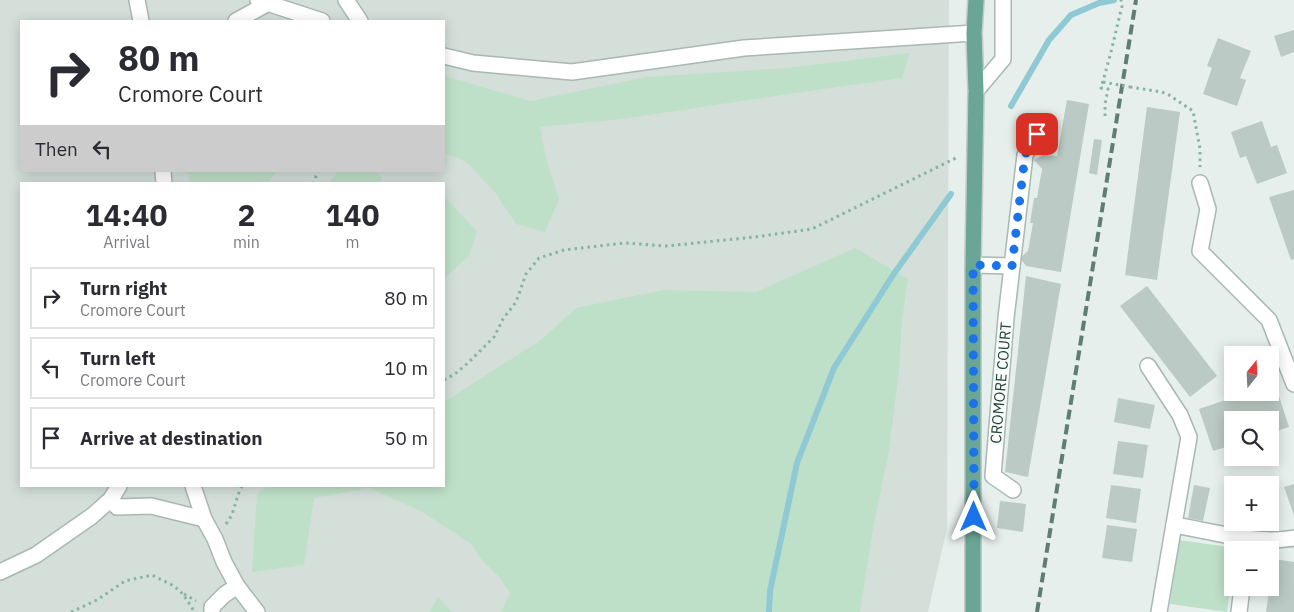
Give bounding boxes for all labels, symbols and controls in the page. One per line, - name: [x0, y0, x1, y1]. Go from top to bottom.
- text: 80 m: [118, 35, 200, 81]
- icon: right: [35, 40, 100, 105]
- text: Cromore Court: [118, 79, 263, 108]
- pin: [1016, 113, 1058, 155]
- icon: arrive: [1023, 120, 1051, 148]
- icon: left: [88, 135, 116, 163]
- text: Then: [35, 137, 78, 161]
- text: 14:40: [86, 195, 167, 234]
- text: 2: [237, 195, 255, 234]
- text: 140: [325, 195, 379, 234]
- text: Arrival: [103, 232, 150, 252]
- text: min: [233, 232, 260, 252]
- text: m: [345, 232, 359, 252]
- text: Turn right: [80, 276, 167, 300]
- icon: right: [37, 284, 65, 312]
- text: 80 m: [384, 286, 428, 310]
- text: Cromore Court: [80, 300, 186, 320]
- street label: CROMORE COURT: [986, 321, 1015, 444]
- text: Turn left: [80, 346, 156, 370]
- north arrow: [1224, 346, 1279, 401]
- map controls: [1224, 346, 1279, 596]
- icon: left: [37, 354, 65, 382]
- text: 10 m: [384, 356, 428, 380]
- text: Cromore Court: [80, 370, 186, 390]
- button: search: [1224, 411, 1279, 466]
- icon: arrive: [37, 424, 65, 452]
- text: Arrive at destination: [80, 426, 263, 450]
- text: 50 m: [384, 426, 428, 450]
- button: +: [1224, 476, 1279, 531]
- position arrow: [947, 490, 999, 542]
- button: −: [1224, 541, 1279, 596]

